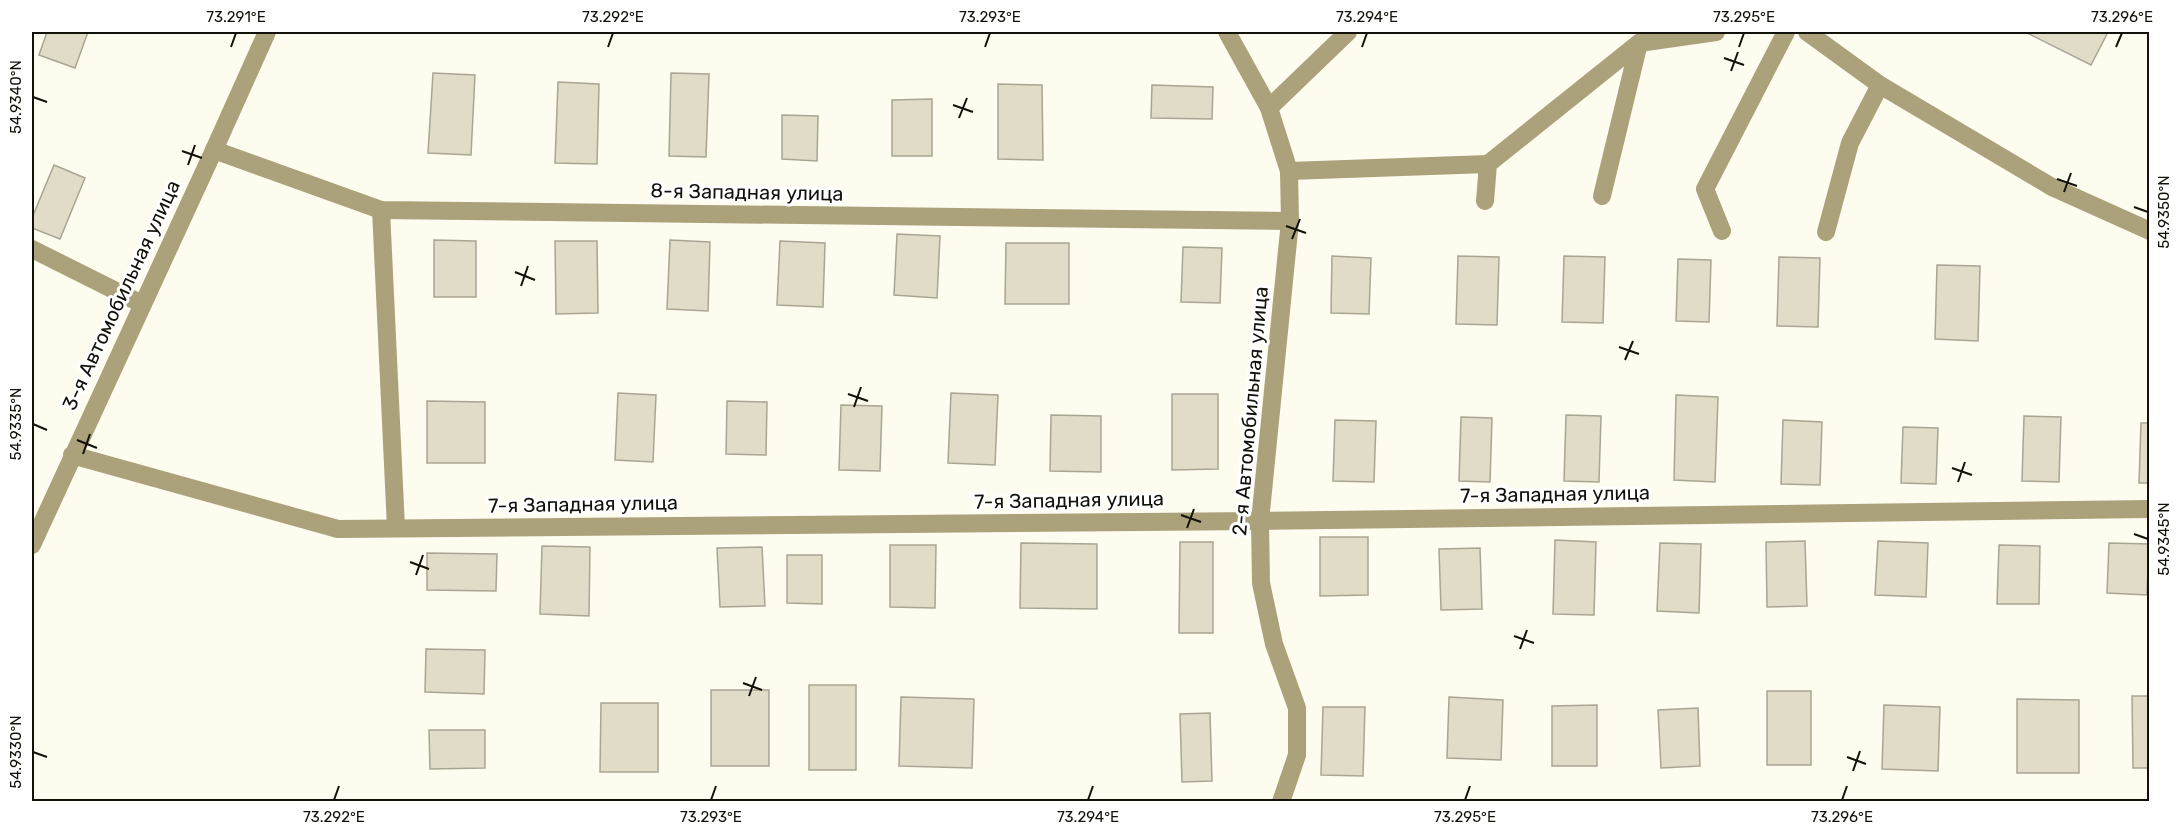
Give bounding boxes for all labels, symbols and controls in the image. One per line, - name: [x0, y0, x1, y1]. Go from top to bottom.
- text: 73.291°E: [206, 8, 266, 26]
- text: 73.292°E: [582, 8, 644, 26]
- text: 73.293°E: [959, 8, 1021, 26]
- text: 73.294°E: [1336, 8, 1398, 26]
- text: 73.295°E: [1713, 8, 1775, 26]
- text: 73.296°E: [2091, 8, 2153, 26]
- text: 54.9340°N: [7, 60, 25, 134]
- text: 54.9350°N: [2155, 175, 2173, 249]
- street label: 3-я Автомобильная улица: [57, 176, 185, 414]
- street label: 8-я Западная улица: [650, 178, 844, 206]
- street label: 2-я Автомобильная улица: [1227, 285, 1273, 537]
- text: 54.9335°N: [7, 388, 25, 460]
- street label: 7-я Западная улица: [1460, 480, 1650, 508]
- street label: 7-я Западная улица: [974, 486, 1164, 514]
- street label: 7-я Западная улица: [488, 490, 678, 518]
- text: 54.9345°N: [2155, 502, 2173, 576]
- text: 54.9330°N: [7, 715, 25, 789]
- text: 73.292°E: [303, 808, 365, 826]
- text: 73.293°E: [680, 808, 742, 826]
- text: 73.294°E: [1057, 808, 1119, 826]
- text: 73.295°E: [1434, 808, 1496, 826]
- text: 73.296°E: [1811, 808, 1873, 826]

